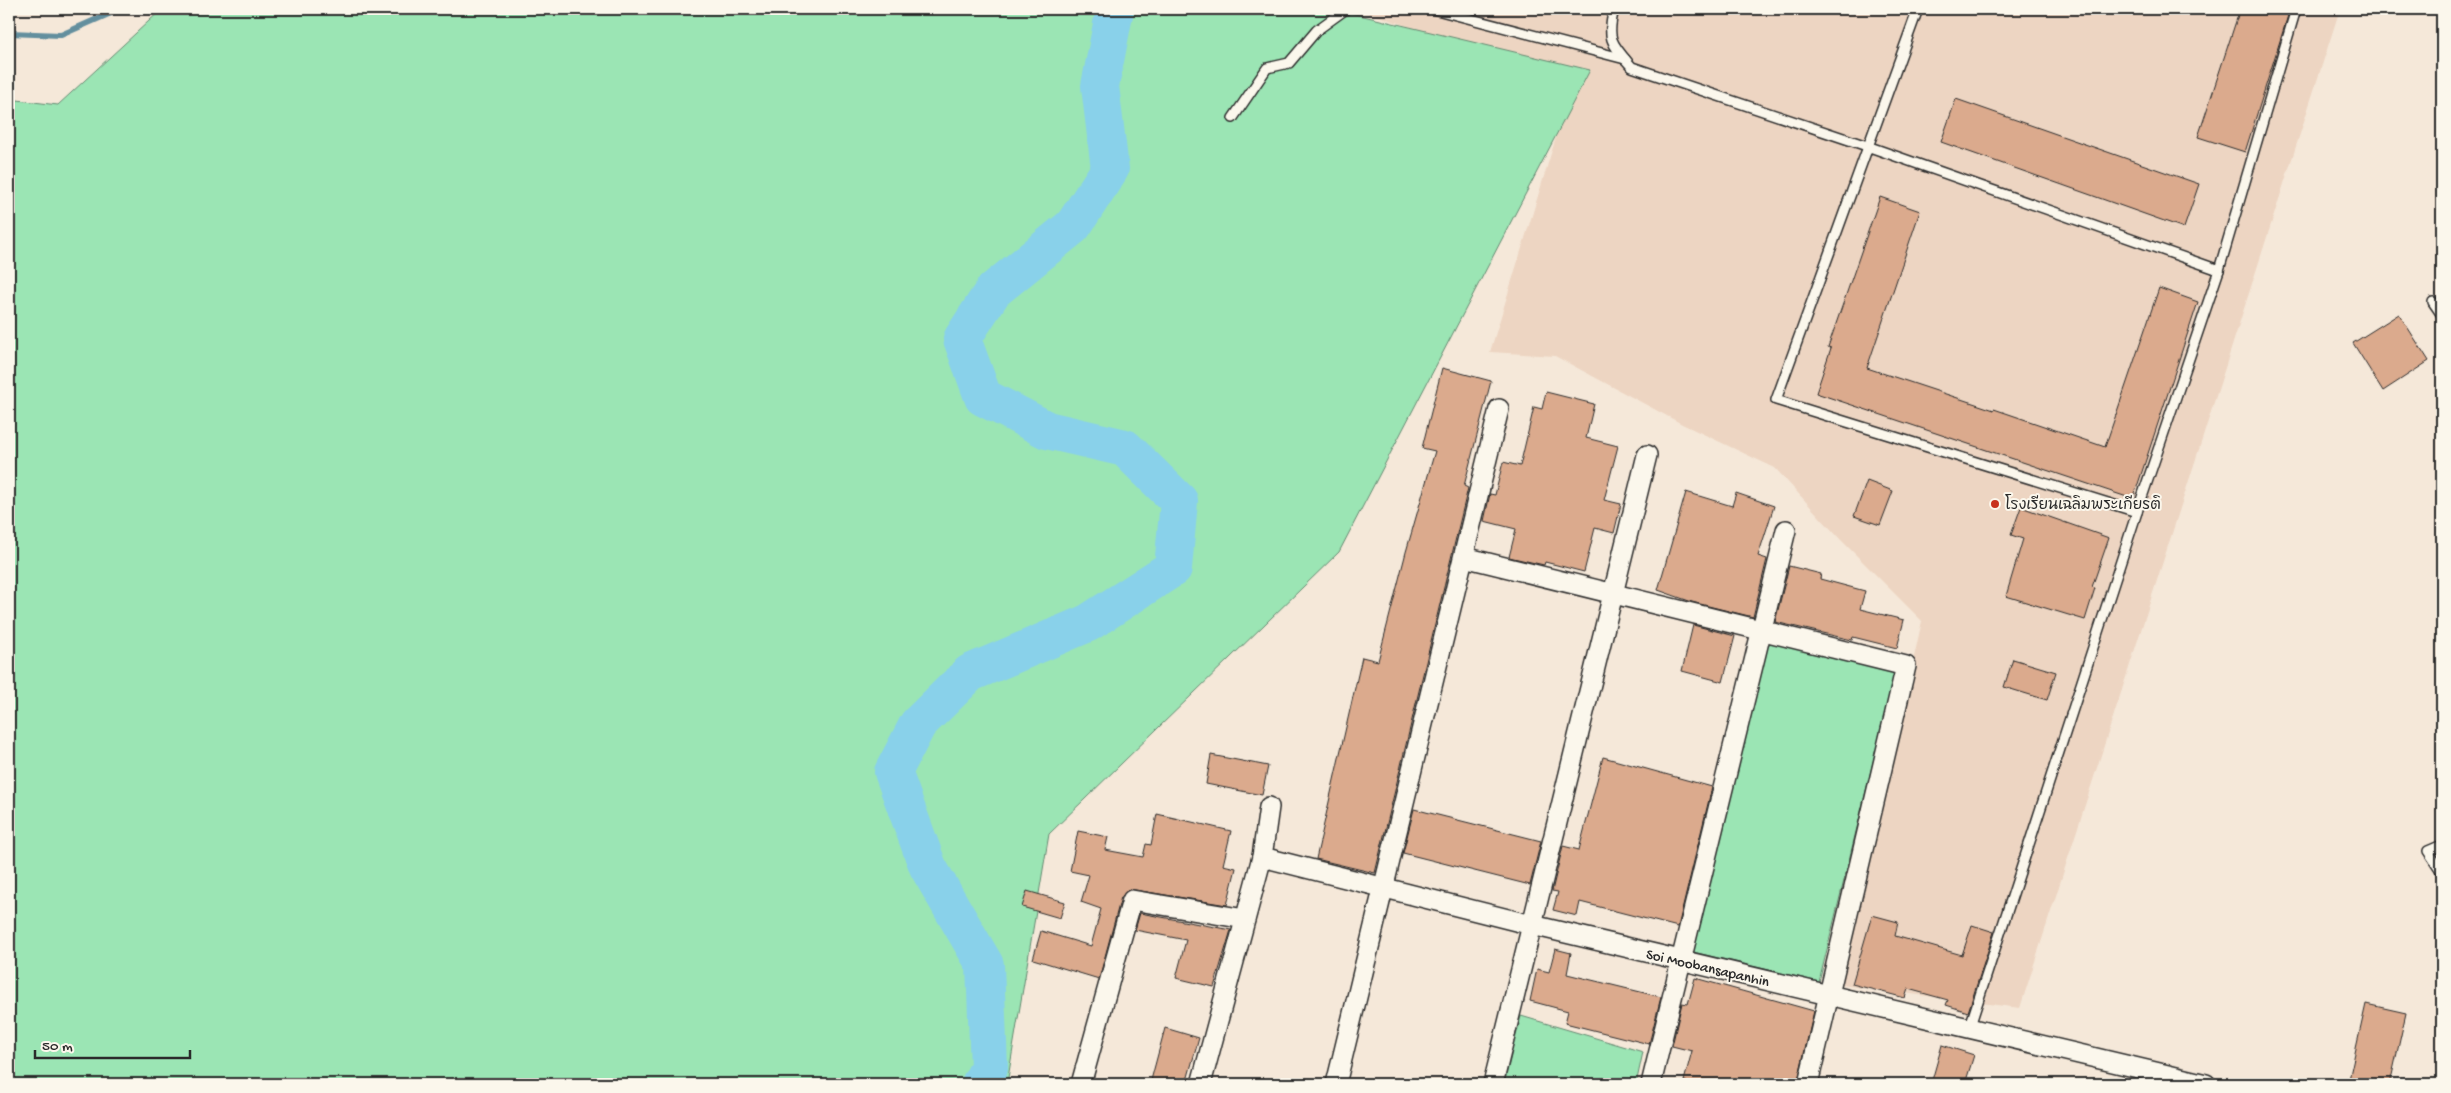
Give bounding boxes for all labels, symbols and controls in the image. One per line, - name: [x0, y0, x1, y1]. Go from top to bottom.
- place label: โรงเรียนเฉลิมพระเกียรติ: [2005, 494, 2161, 515]
- marker: โรงเรียนเฉลิมพระเกียรติ: [1989, 498, 2001, 510]
- street label: Soi Moobansapanhin: [1644, 946, 1771, 992]
- scale bar: [35, 1028, 190, 1060]
- text: 50 m: [42, 1038, 73, 1056]

